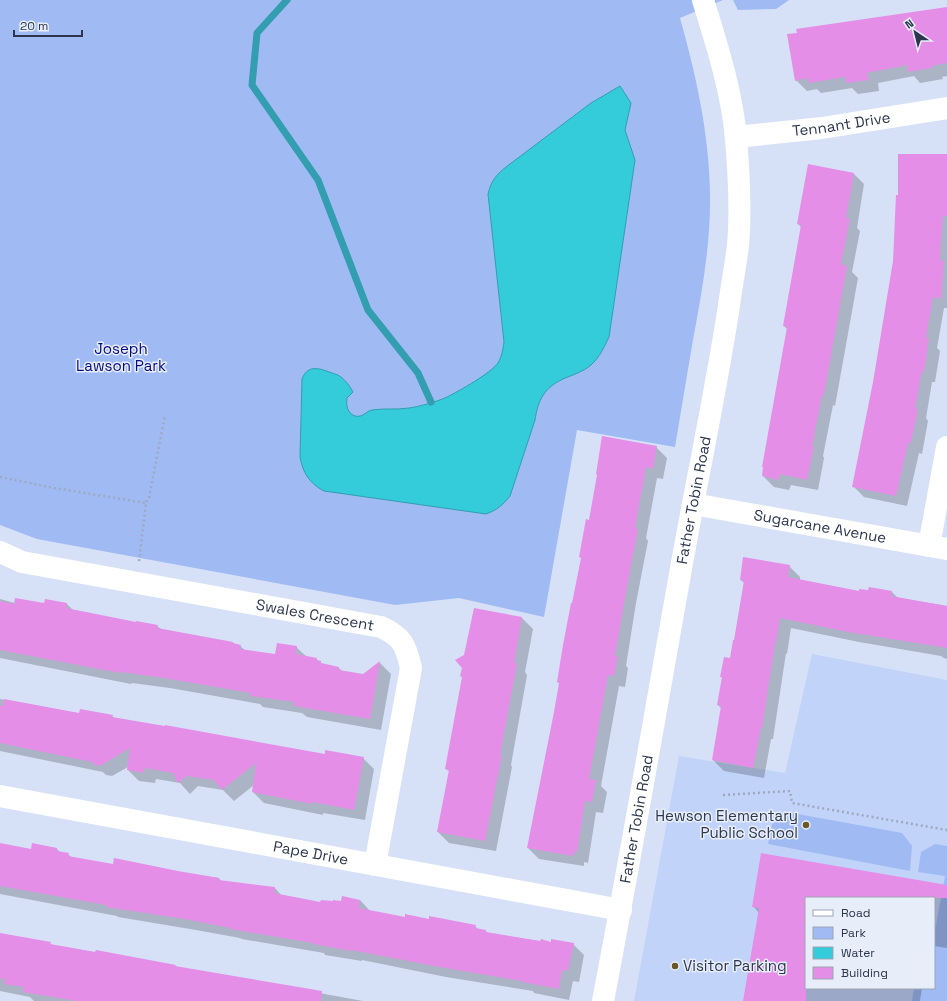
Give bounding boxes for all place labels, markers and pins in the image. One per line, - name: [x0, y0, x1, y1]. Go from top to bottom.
- place label: Hewson Elementary Public School: [655, 806, 798, 842]
- marker: Hewson Elementary Public School: [801, 820, 811, 830]
- place label: Visitor Parking: [683, 956, 787, 975]
- marker: Visitor Parking: [670, 961, 680, 971]

